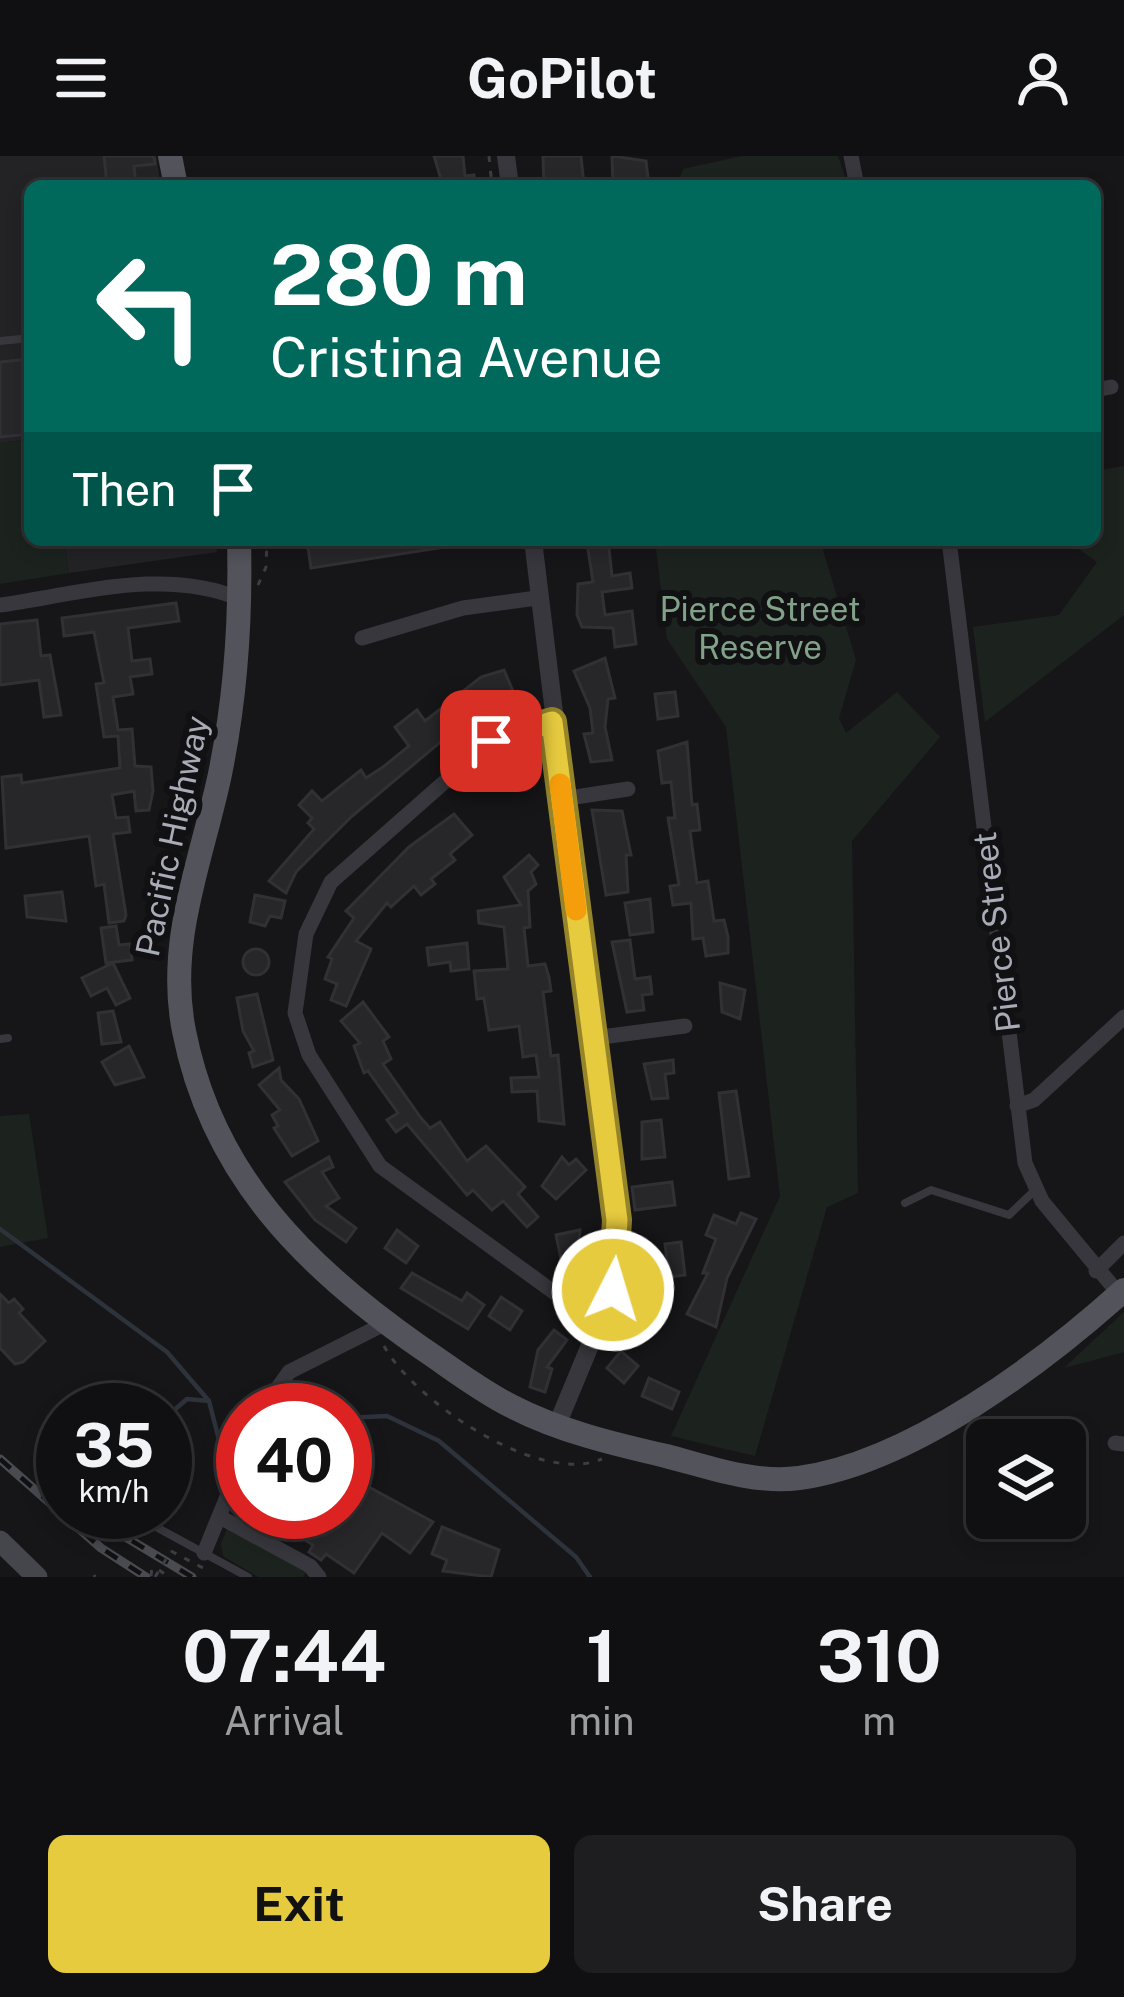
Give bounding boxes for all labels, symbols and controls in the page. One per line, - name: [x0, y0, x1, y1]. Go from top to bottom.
- icon: menu: [48, 45, 114, 111]
- icon: person: [1010, 45, 1076, 111]
- text: GoPilot: [467, 47, 657, 110]
- text: 280 m: [270, 225, 528, 324]
- icon: left: [72, 228, 228, 384]
- text: Cristina Avenue: [270, 326, 663, 389]
- icon: arrive: [200, 456, 266, 522]
- text: Then: [72, 463, 176, 516]
- park label: Pierce Street Reserve: [659, 590, 861, 666]
- pin: [440, 690, 542, 792]
- icon: arrive: [458, 708, 524, 774]
- street label: Pacific Highway: [128, 712, 216, 960]
- street label: Pierce Street: [965, 830, 1027, 1034]
- position arrow: [550, 1227, 676, 1353]
- speed limit sign: 40: [216, 1383, 372, 1539]
- text: 35: [74, 1410, 154, 1481]
- map controls: [966, 1419, 1086, 1539]
- button: layers: [966, 1419, 1086, 1539]
- text: km/h: [79, 1473, 149, 1509]
- text: 07:44: [182, 1614, 386, 1698]
- text: 1: [586, 1614, 617, 1698]
- text: 310: [817, 1614, 942, 1698]
- text: Arrival: [224, 1698, 344, 1744]
- text: min: [568, 1698, 634, 1744]
- text: m: [862, 1698, 896, 1744]
- button: Exit: [48, 1835, 550, 1973]
- button: Share: [574, 1835, 1076, 1973]

